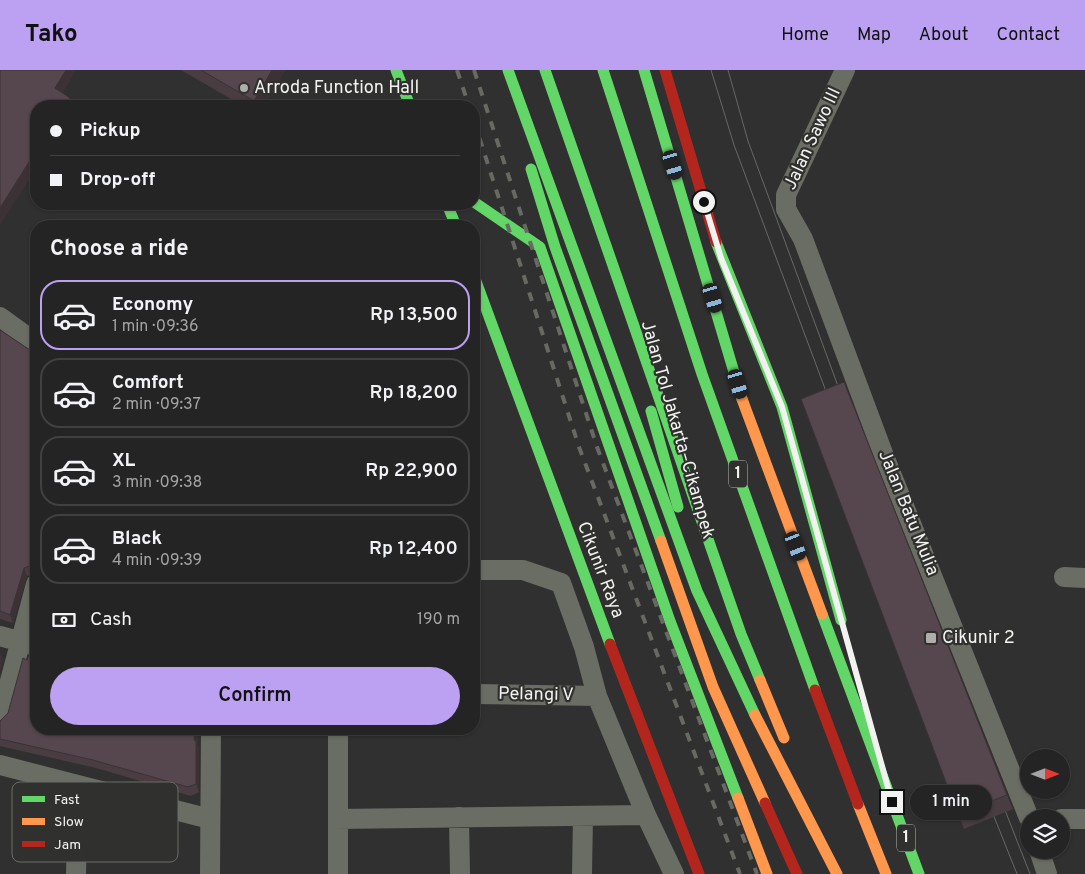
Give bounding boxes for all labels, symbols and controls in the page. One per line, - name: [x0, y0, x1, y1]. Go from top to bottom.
- text: Tako: [25, 20, 78, 50]
- text: Home: [781, 24, 829, 47]
- text: Map: [857, 24, 891, 47]
- text: About: [919, 24, 968, 47]
- text: Contact: [996, 24, 1060, 47]
- place label: Arroda Function Hall: [254, 77, 419, 100]
- marker: Arroda Function Hall: [238, 82, 250, 94]
- street label: Jalan Sawo III: [779, 84, 847, 194]
- text: Pickup: [80, 119, 140, 143]
- car: [661, 148, 684, 182]
- text: Drop-off: [80, 168, 155, 192]
- route start: [693, 191, 715, 213]
- text: Choose a ride: [50, 236, 188, 263]
- car: [701, 281, 724, 315]
- icon: car: [52, 293, 97, 338]
- text: Economy: [112, 293, 193, 317]
- text: Rp 13,500: [370, 303, 458, 327]
- text: 1 min · 09:36: [112, 317, 198, 337]
- street label: Jalan Tol Jakarta–Cikampek: [635, 318, 719, 542]
- car: [726, 367, 749, 401]
- icon: car: [52, 371, 97, 416]
- text: Comfort: [112, 371, 184, 395]
- text: Rp 18,200: [370, 381, 458, 405]
- text: 2 min · 09:37: [112, 395, 201, 415]
- street label: Jalan Batu Mulia: [872, 447, 944, 579]
- icon: car: [52, 449, 97, 494]
- text: XL: [112, 449, 135, 473]
- text: Rp 22,900: [365, 459, 458, 483]
- road number: 1: [729, 460, 747, 488]
- text: 3 min · 09:38: [112, 473, 202, 493]
- street label: Cikunir Raya: [571, 518, 629, 622]
- icon: car: [52, 527, 97, 572]
- text: Black: [112, 527, 162, 551]
- car: [783, 529, 808, 563]
- text: Rp 12,400: [369, 537, 458, 561]
- text: 4 min · 09:39: [112, 551, 202, 571]
- icon: cash: [50, 606, 78, 634]
- text: Cash: [90, 608, 132, 632]
- text: 190 m: [417, 610, 460, 630]
- place label: Cikunir 2: [942, 627, 1015, 650]
- marker: Cikunir 2: [924, 631, 938, 645]
- button: Confirm: [50, 667, 460, 725]
- street label: Pelangi V: [498, 683, 574, 707]
- north arrow: [1020, 749, 1070, 799]
- map controls: [1020, 749, 1070, 859]
- legend: [12, 782, 178, 862]
- callout: 1 min: [910, 784, 992, 820]
- route end: [881, 791, 903, 813]
- text: Fast: [54, 792, 80, 809]
- text: 1 min: [932, 792, 970, 812]
- button: layers: [1020, 809, 1070, 859]
- text: Slow: [54, 814, 84, 831]
- road number: 1: [897, 824, 915, 851]
- text: Jam: [54, 837, 81, 854]

